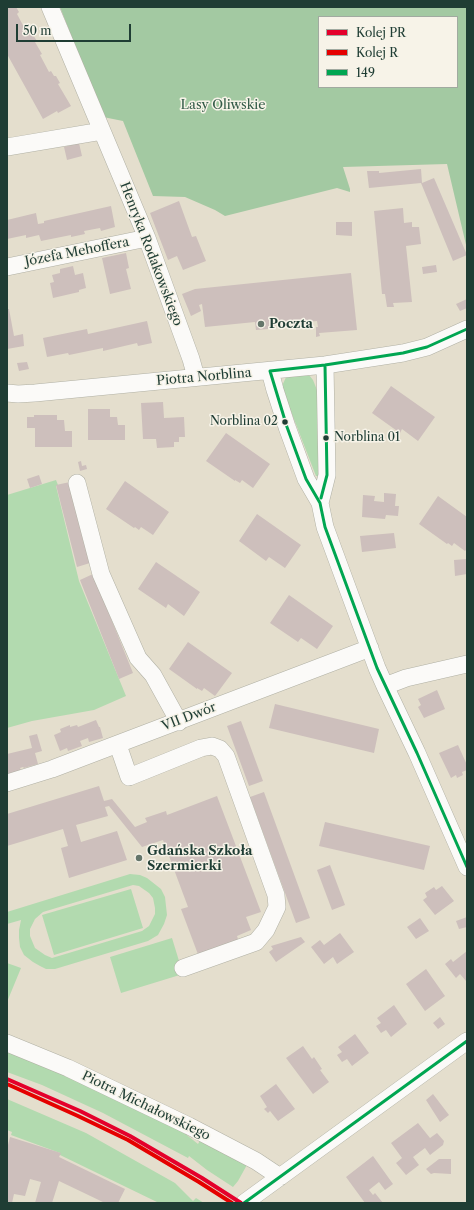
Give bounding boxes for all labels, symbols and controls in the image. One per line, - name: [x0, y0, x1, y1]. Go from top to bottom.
- scale bar: [18, 16, 133, 42]
- legend: [318, 16, 458, 88]
- text: 50 m: [23, 23, 52, 38]
- text: Kolej PR: [356, 25, 406, 40]
- text: Kolej R: [356, 45, 398, 60]
- text: 149: [356, 65, 375, 80]
- park label: Lasy Oliwskie: [181, 97, 265, 113]
- street label: Henryka Rodakowskiego: [116, 180, 186, 328]
- street label: Józefa Mehoffera: [24, 234, 130, 270]
- place label: Poczta: [269, 316, 313, 332]
- marker: Poczta: [256, 319, 266, 329]
- street label: Piotra Norblina: [156, 365, 252, 389]
- place label: Norblina 02: [210, 415, 278, 429]
- marker: Norblina 02: [280, 417, 290, 427]
- place label: Norblina 01: [334, 431, 400, 445]
- marker: Norblina 01: [321, 433, 331, 443]
- street label: VII Dwór: [160, 700, 218, 734]
- place label: Gdańska Szkoła Szermierki: [147, 843, 253, 874]
- marker: Gdańska Szkoła Szermierki: [134, 853, 144, 863]
- street label: Piotra Michałowskiego: [79, 1068, 213, 1144]

